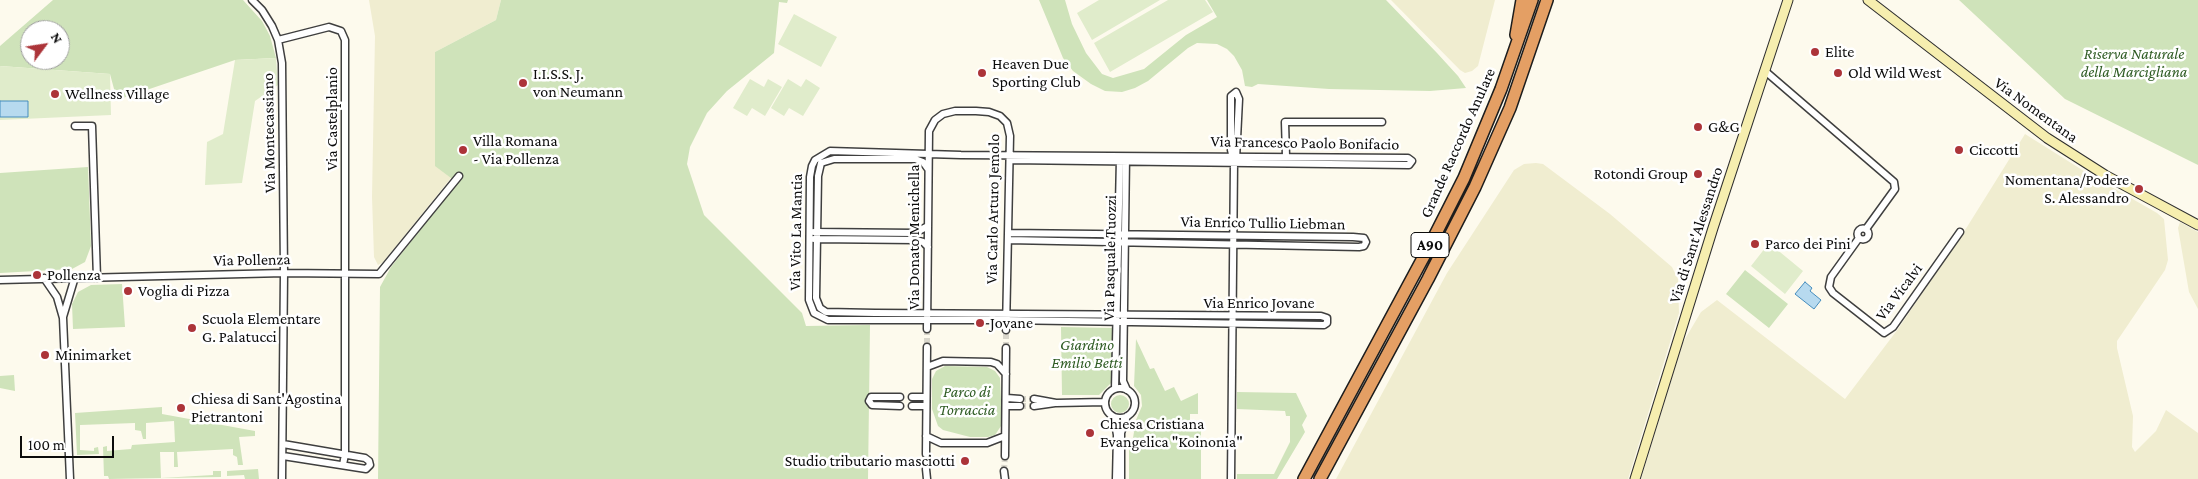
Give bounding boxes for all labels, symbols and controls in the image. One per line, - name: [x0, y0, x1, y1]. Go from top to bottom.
- north arrow: [20, 20, 70, 70]
- text: N: [48, 30, 66, 46]
- place label: Elite: [1825, 42, 1854, 62]
- park label: Riserva Naturale della Marcigliana: [2081, 44, 2187, 82]
- marker: Elite: [1809, 46, 1821, 58]
- place label: Heaven Due Sporting Club: [992, 54, 1081, 92]
- place label: Old Wild West: [1848, 63, 1941, 83]
- place label: I.I.S.S. J. von Neumann: [533, 64, 623, 102]
- street label: Grande Raccordo Anulare: [1416, 65, 1500, 221]
- street label: Via Castelplanio: [322, 67, 342, 171]
- marker: Heaven Due Sporting Club: [976, 67, 988, 79]
- marker: Old Wild West: [1832, 67, 1844, 79]
- street label: Via Montecassiano: [258, 73, 280, 193]
- street label: Via Nomentana: [1990, 73, 2082, 147]
- marker: I.I.S.S. J. von Neumann: [517, 77, 529, 89]
- place label: Wellness Village: [65, 84, 169, 104]
- marker: Wellness Village: [49, 88, 61, 100]
- place label: G&G: [1708, 117, 1740, 137]
- marker: G&G: [1692, 121, 1704, 133]
- place label: Villa Romana - Via Pollenza: [473, 131, 559, 169]
- street label: Via Francesco Paolo Bonifacio: [1211, 132, 1399, 154]
- street label: Via Carlo Arturo Jemolo: [982, 134, 1004, 284]
- place label: Ciccotti: [1969, 140, 2018, 160]
- marker: Villa Romana - Via Pollenza: [457, 144, 469, 156]
- marker: Ciccotti: [1953, 144, 1965, 156]
- street label: Via Donato Menichella: [904, 164, 924, 310]
- place label: Rotondi Group: [1594, 164, 1688, 184]
- street label: Via di Sant'Alessandro: [1665, 164, 1727, 306]
- marker: Rotondi Group: [1692, 168, 1704, 180]
- place label: Nomentana/Podere S. Alessandro: [2005, 170, 2129, 208]
- street label: Via Vito La Mantia: [785, 173, 807, 291]
- marker: Nomentana/Podere S. Alessandro: [2133, 183, 2145, 195]
- street label: Via Pasquale Tuozzi: [1099, 195, 1121, 321]
- street label: Via Enrico Tullio Liebman: [1180, 212, 1346, 234]
- road number: A90: [1411, 232, 1449, 258]
- place label: Parco dei Pini: [1765, 234, 1851, 254]
- marker: Parco dei Pini: [1749, 238, 1761, 250]
- street label: Via Pollenza: [213, 250, 291, 270]
- street label: Via Vicalvi: [1871, 260, 1927, 324]
- place label: Pollenza: [47, 265, 101, 285]
- marker: Pollenza: [31, 269, 43, 281]
- place label: Voglia di Pizza: [138, 281, 230, 301]
- marker: Voglia di Pizza: [122, 285, 134, 297]
- street label: Via Enrico Jovane: [1203, 293, 1315, 313]
- place label: Scuola Elementare G. Palatucci: [202, 309, 321, 347]
- place label: Jovane: [990, 313, 1033, 333]
- marker: Jovane: [974, 317, 986, 329]
- marker: Scuola Elementare G. Palatucci: [186, 322, 198, 334]
- park label: Giardino Emilio Betti: [1051, 335, 1123, 373]
- place label: Minimarket: [55, 345, 131, 365]
- marker: Minimarket: [39, 349, 51, 361]
- park label: Parco di Torraccia: [939, 382, 995, 420]
- place label: Chiesa di Sant'Agostina Pietrantoni: [191, 389, 341, 427]
- marker: Chiesa di Sant'Agostina Pietrantoni: [175, 402, 187, 414]
- place label: Chiesa Cristiana Evangelica "Koinonia": [1100, 414, 1243, 452]
- scale bar: [22, 426, 116, 458]
- marker: Chiesa Cristiana Evangelica "Koinonia": [1084, 427, 1096, 439]
- text: 100 m: [28, 437, 65, 453]
- place label: Studio tributario masciotti: [785, 451, 955, 471]
- marker: Studio tributario masciotti: [959, 455, 971, 467]

